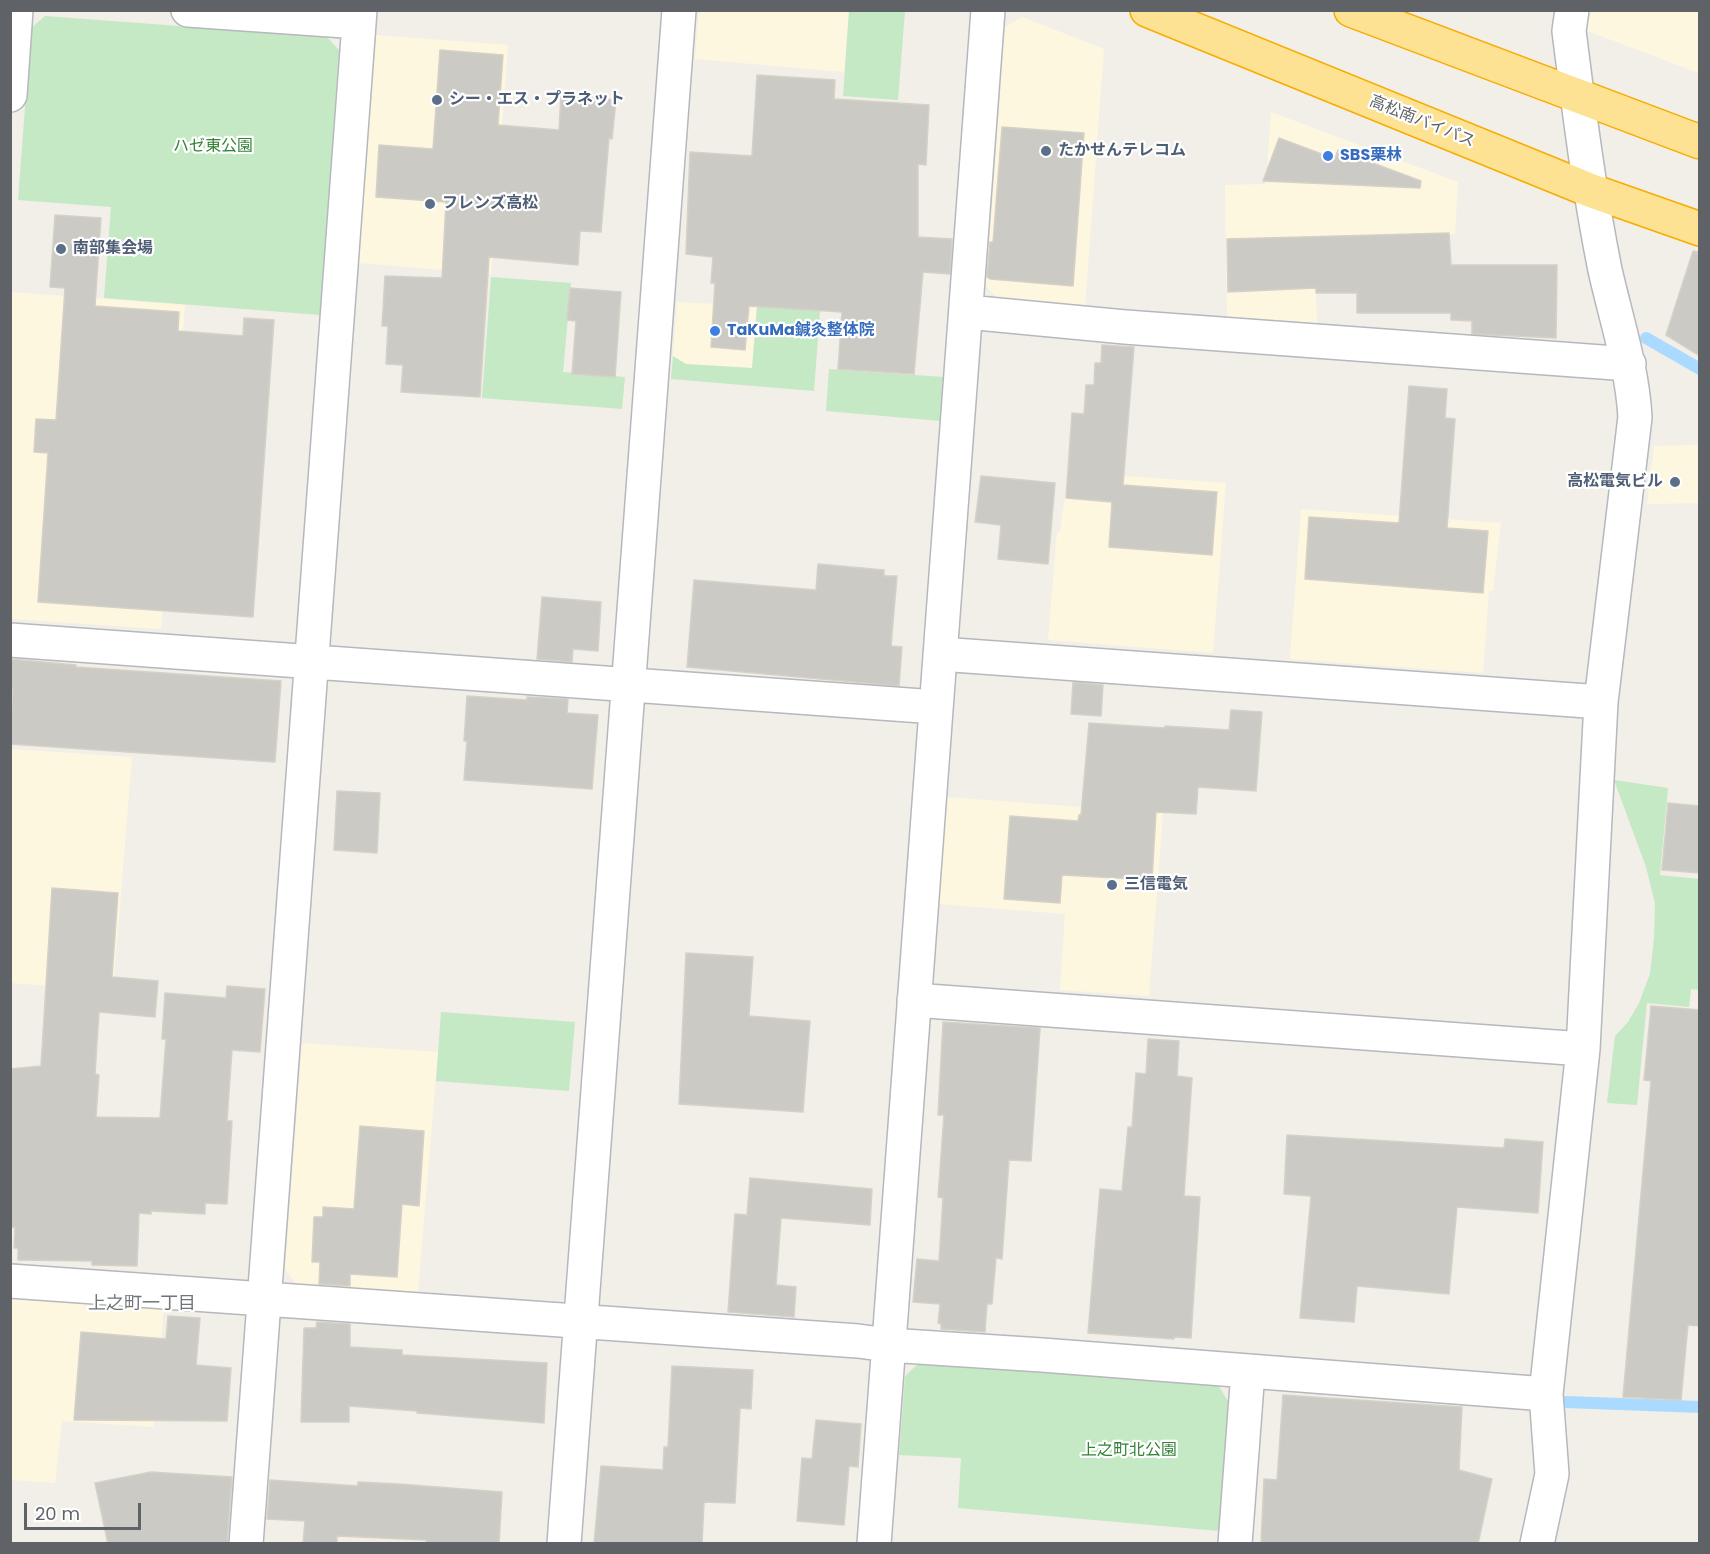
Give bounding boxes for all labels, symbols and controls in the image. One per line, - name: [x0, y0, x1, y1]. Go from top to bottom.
- place label: シー・エス・プラネット: [449, 90, 625, 110]
- street label: 高松南バイパス: [1366, 92, 1478, 152]
- marker: シー・エス・プラネット: [430, 93, 444, 107]
- park label: ハゼ東公園: [173, 137, 253, 157]
- place label: たかせんテレコム: [1058, 141, 1186, 161]
- marker: たかせんテレコム: [1039, 144, 1053, 158]
- place label: SBS栗林: [1340, 146, 1402, 166]
- marker: SBS栗林: [1321, 149, 1335, 163]
- place label: フレンズ高松: [442, 194, 538, 214]
- marker: フレンズ高松: [423, 197, 437, 211]
- place label: 南部集会場: [73, 239, 153, 259]
- marker: 南部集会場: [54, 242, 68, 256]
- place label: TaKuMa鍼灸整体院: [727, 321, 875, 341]
- marker: TaKuMa鍼灸整体院: [708, 324, 722, 338]
- place label: 高松電気ビル: [1567, 472, 1663, 492]
- marker: 高松電気ビル: [1668, 475, 1682, 489]
- place label: 三信電気: [1124, 875, 1188, 895]
- marker: 三信電気: [1105, 878, 1119, 892]
- district label: 上之町一丁目: [88, 1293, 196, 1315]
- park label: 上之町北公園: [1081, 1441, 1177, 1461]
- scale bar: [27, 1491, 144, 1529]
- text: 20 m: [35, 1501, 80, 1526]

